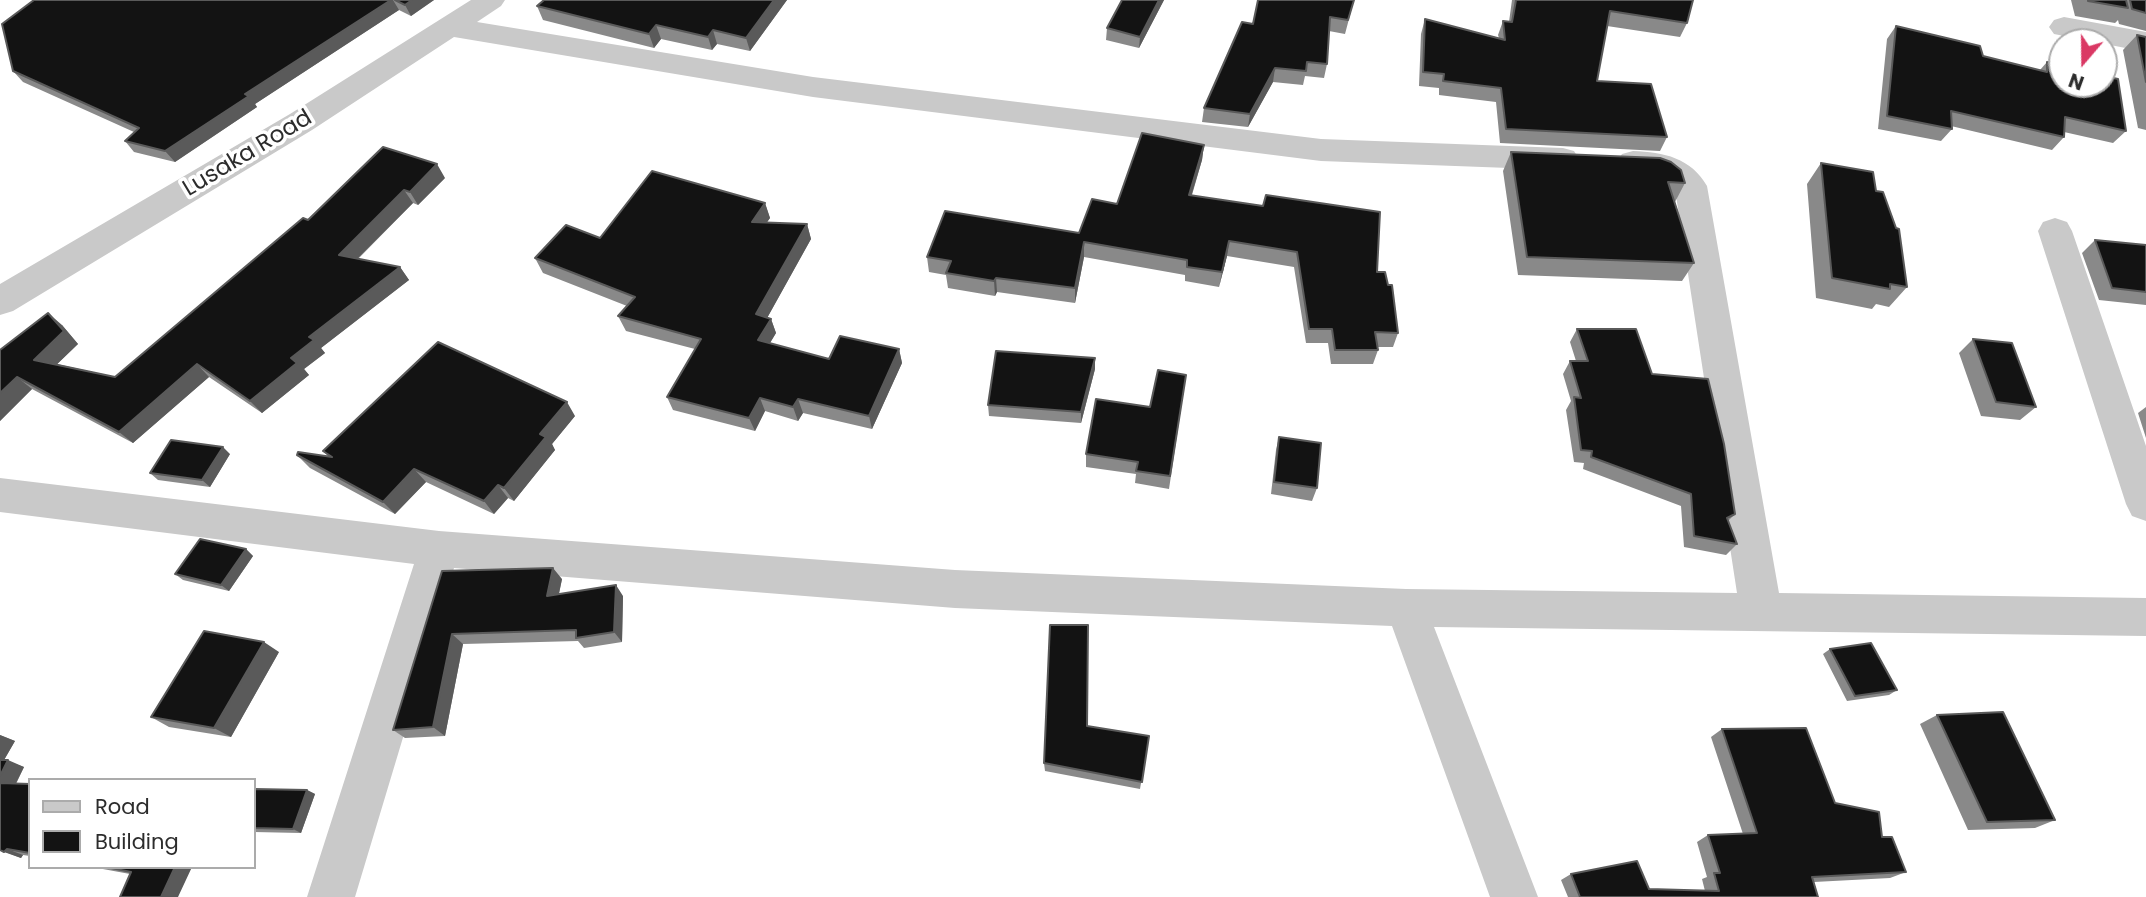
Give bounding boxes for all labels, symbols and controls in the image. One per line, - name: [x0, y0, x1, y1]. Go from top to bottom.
- north arrow: [2048, 28, 2118, 98]
- text: N: [2065, 66, 2088, 96]
- street label: Lusaka Road: [179, 105, 317, 203]
- legend: [28, 778, 256, 869]
- text: Road: [95, 792, 150, 821]
- text: Building: [95, 827, 179, 856]

